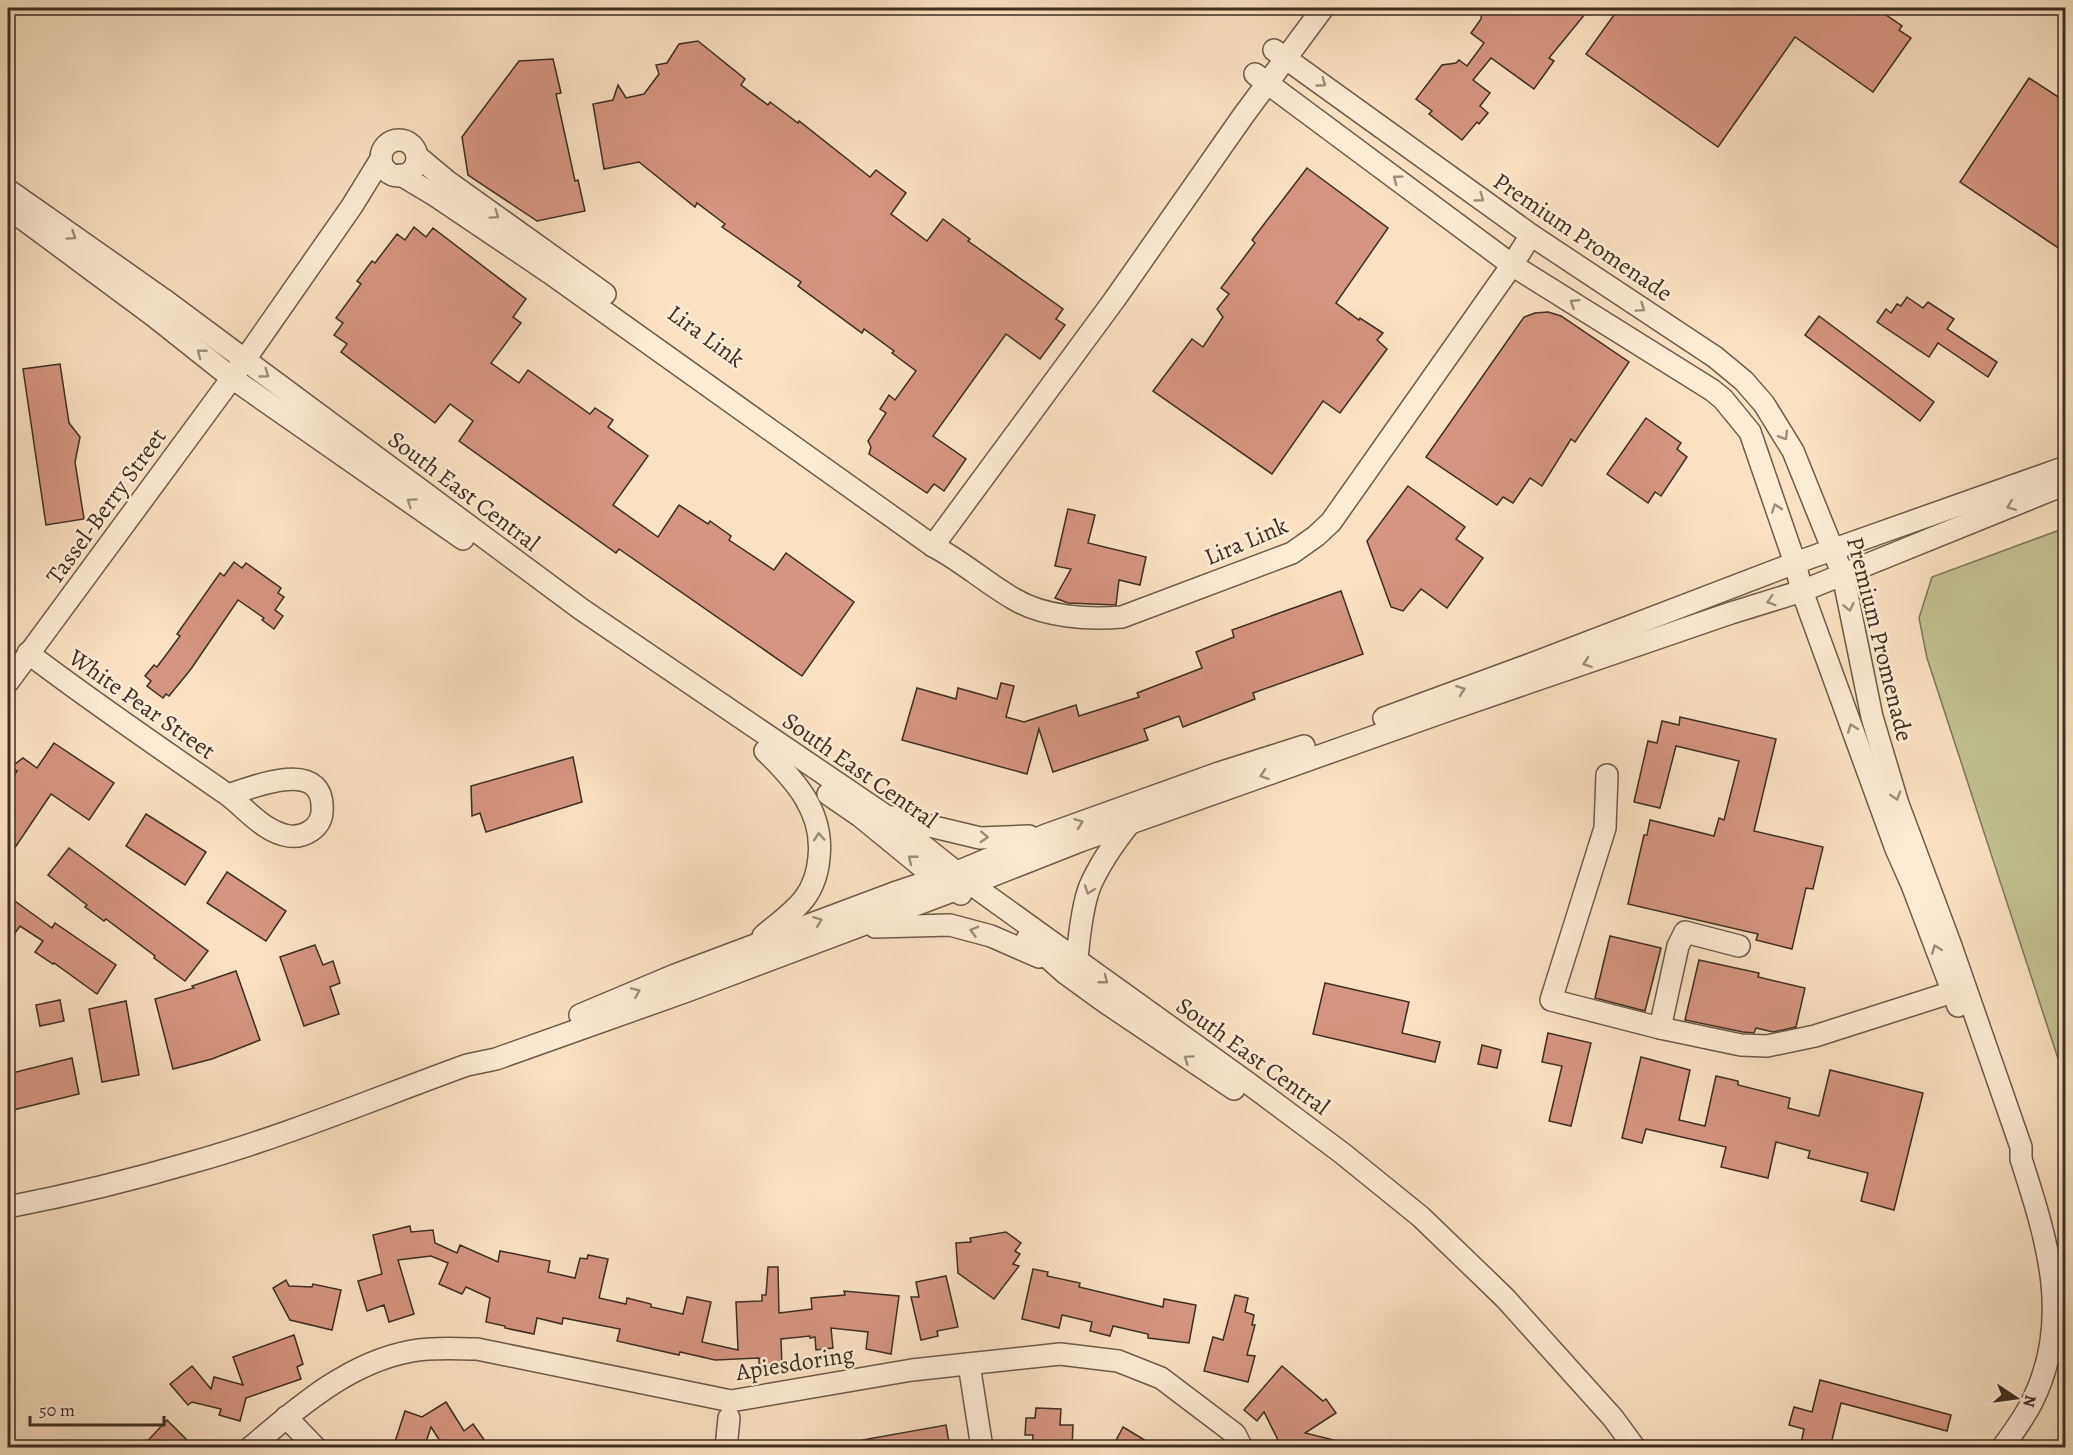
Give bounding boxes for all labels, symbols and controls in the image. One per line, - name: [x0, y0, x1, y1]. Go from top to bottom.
- one-way arrow: [1316, 76, 1327, 87]
- street label: Premium Promenade: [1487, 165, 1679, 309]
- one-way arrow: [1393, 176, 1404, 187]
- one-way arrow: [1473, 191, 1484, 202]
- one-way arrow: [488, 208, 499, 219]
- one-way arrow: [66, 229, 77, 240]
- street label: Lira Link: [661, 297, 751, 375]
- one-way arrow: [1569, 300, 1580, 311]
- one-way arrow: [1634, 301, 1645, 312]
- one-way arrow: [196, 350, 207, 361]
- one-way arrow: [259, 367, 270, 378]
- street label: Tassel-Berry Street: [39, 422, 173, 590]
- street label: South East Central: [382, 423, 547, 559]
- one-way arrow: [1777, 430, 1789, 440]
- one-way arrow: [407, 499, 418, 510]
- one-way arrow: [2007, 499, 2018, 511]
- one-way arrow: [1771, 503, 1783, 514]
- street label: Lira Link: [1199, 509, 1293, 573]
- street label: Premium Promenade: [1839, 533, 1921, 745]
- one-way arrow: [1766, 593, 1777, 606]
- one-way arrow: [1842, 601, 1855, 611]
- street label: White Pear Street: [61, 641, 222, 767]
- one-way arrow: [1582, 655, 1593, 668]
- one-way arrow: [1455, 684, 1466, 697]
- street label: South East Central: [776, 705, 944, 835]
- one-way arrow: [1847, 723, 1859, 734]
- one-way arrow: [1259, 768, 1270, 781]
- one-way arrow: [1889, 790, 1901, 801]
- one-way arrow: [1073, 817, 1084, 830]
- one-way arrow: [979, 830, 988, 843]
- one-way arrow: [813, 832, 826, 841]
- one-way arrow: [908, 855, 919, 866]
- one-way arrow: [1084, 884, 1097, 895]
- one-way arrow: [812, 916, 823, 929]
- one-way arrow: [969, 926, 980, 938]
- one-way arrow: [1931, 944, 1943, 955]
- one-way arrow: [1097, 972, 1108, 983]
- one-way arrow: [630, 987, 641, 999]
- street label: South East Central: [1170, 989, 1336, 1123]
- one-way arrow: [1184, 1055, 1195, 1066]
- street label: Apiesdoring: [733, 1338, 856, 1388]
- north arrow: [1986, 1368, 2046, 1428]
- scale bar: [30, 1389, 164, 1427]
- text: N: [2018, 1393, 2042, 1410]
- text: 50 m: [39, 1398, 75, 1422]

